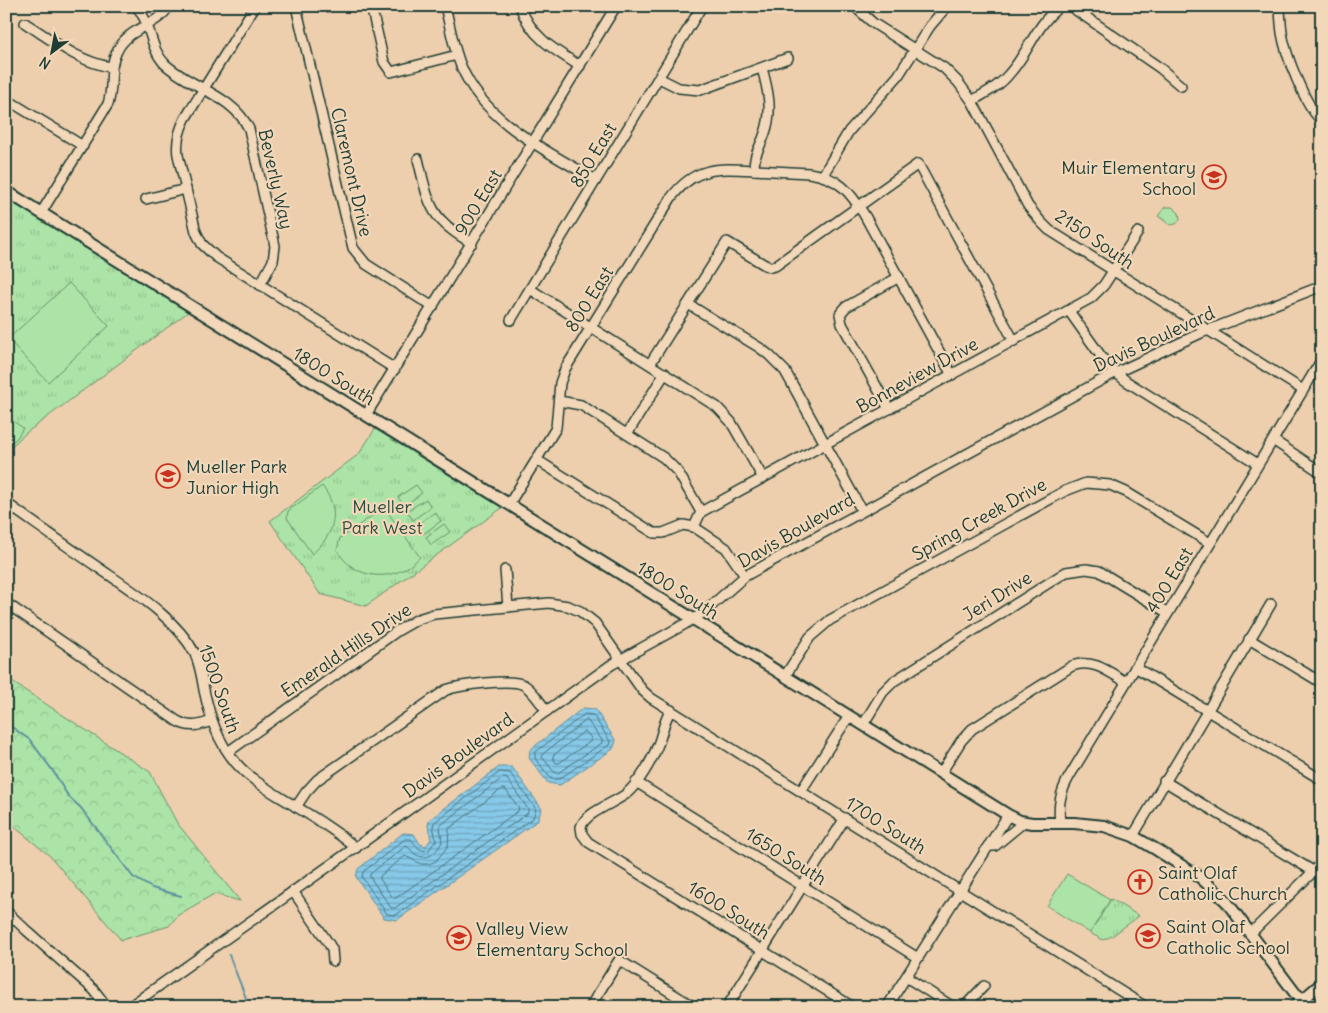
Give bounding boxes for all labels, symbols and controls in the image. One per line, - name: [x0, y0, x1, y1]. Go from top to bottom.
- north arrow: [28, 28, 78, 78]
- text: N: [36, 53, 54, 73]
- street label: Claremont Drive: [326, 105, 378, 239]
- street label: 850 East: [565, 118, 621, 192]
- street label: Beverly Way: [253, 127, 299, 231]
- place label: Muir Elementary School: [1061, 156, 1196, 200]
- school or university icon: Muir Elementary School: [1201, 164, 1227, 190]
- street label: 900 East: [449, 165, 507, 239]
- street label: 2150 South: [1051, 204, 1139, 274]
- street label: 800 East: [560, 262, 618, 336]
- street label: Davis Boulevard: [1090, 301, 1219, 377]
- street label: Bonneview Drive: [852, 332, 982, 418]
- street label: 1800 South: [289, 342, 379, 410]
- place label: Mueller Park Junior High: [186, 455, 287, 499]
- school or university icon: Mueller Park Junior High: [155, 463, 181, 489]
- street label: Spring Creek Drive: [908, 472, 1050, 566]
- street label: Davis Boulevard: [733, 487, 859, 573]
- park label: Mueller Park West: [341, 495, 423, 539]
- street label: 400 East: [1140, 543, 1198, 617]
- street label: 1800 South: [633, 556, 723, 624]
- street label: Jeri Drive: [958, 566, 1036, 626]
- street label: Emerald Hills Drive: [276, 598, 416, 702]
- street label: 1500 South: [194, 641, 246, 737]
- street label: Davis Boulevard: [398, 707, 518, 803]
- street label: 1700 South: [841, 791, 931, 859]
- street label: 1650 South: [741, 822, 831, 890]
- place label: Saint Olaf Catholic Church: [1158, 861, 1287, 905]
- church icon: Saint Olaf Catholic Church: [1127, 869, 1153, 895]
- street label: 1600 South: [684, 876, 774, 944]
- place label: Saint Olaf Catholic School: [1166, 915, 1290, 959]
- place label: Valley View Elementary School: [476, 917, 628, 961]
- school or university icon: Saint Olaf Catholic School: [1135, 923, 1161, 949]
- school or university icon: Valley View Elementary School: [446, 925, 472, 951]

